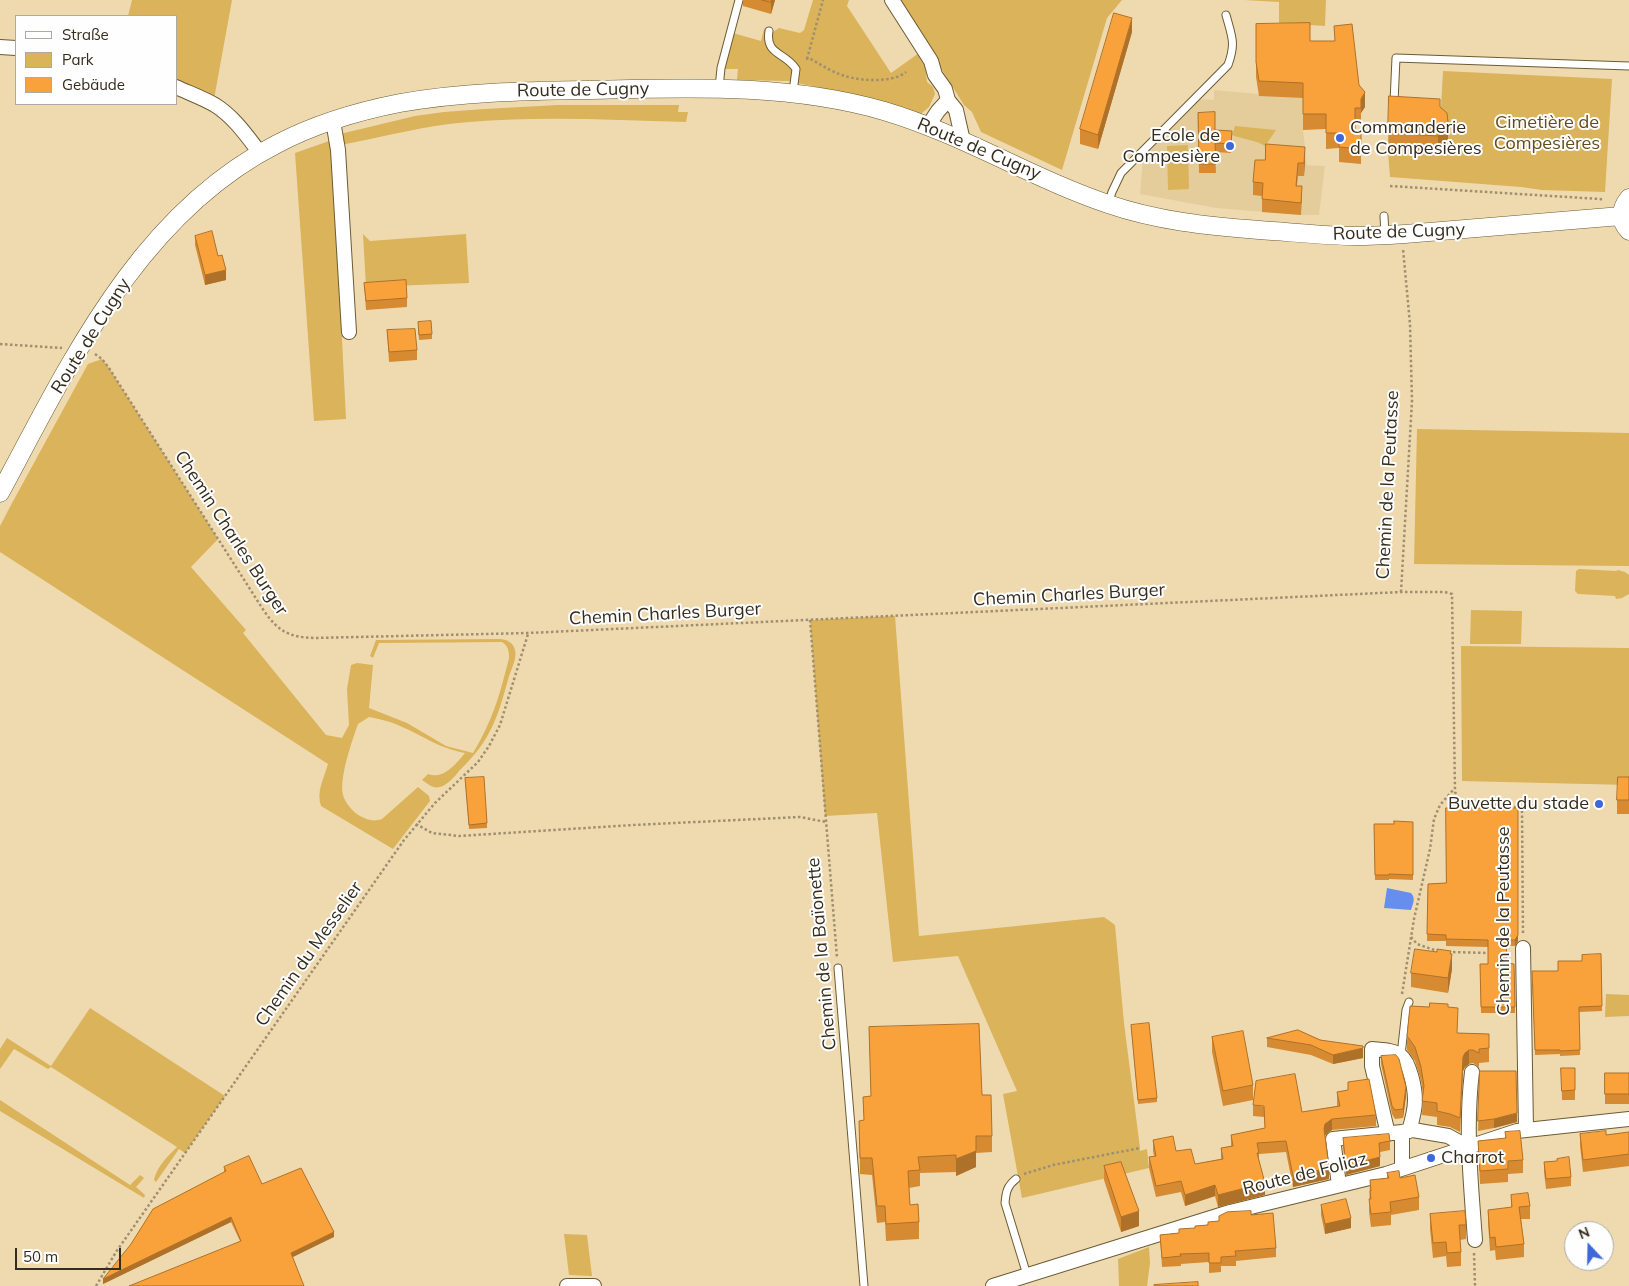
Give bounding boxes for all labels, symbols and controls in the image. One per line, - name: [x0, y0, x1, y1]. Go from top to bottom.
- legend: [15, 15, 178, 105]
- text: Straße: [62, 25, 109, 44]
- text: Park: [62, 50, 94, 69]
- text: Gebäude: [62, 75, 125, 94]
- street label: Route de Cugny: [517, 78, 649, 102]
- park label: Cimetière de Compesières: [1494, 112, 1600, 154]
- street label: Route de Cugny: [914, 113, 1044, 185]
- place label: Commanderie de Compesières: [1350, 117, 1482, 160]
- place label: Ecole de Compesière: [1122, 125, 1220, 168]
- marker: Commanderie de Compesières: [1334, 132, 1346, 144]
- marker: Ecole de Compesière: [1224, 140, 1236, 152]
- street label: Route de Cugny: [1333, 219, 1465, 245]
- street label: Route de Cugny: [47, 274, 135, 398]
- street label: Chemin de la Peutasse: [1372, 390, 1404, 580]
- street label: Chemin Charles Burger: [170, 447, 292, 619]
- street label: Chemin Charles Burger: [973, 579, 1165, 611]
- street label: Chemin Charles Burger: [569, 598, 761, 630]
- place label: Buvette du stade: [1448, 793, 1589, 815]
- marker: Buvette du stade: [1593, 798, 1605, 810]
- street label: Chemin de la Peutasse: [1493, 826, 1515, 1016]
- street label: Chemin de la Baïonette: [803, 857, 841, 1051]
- street label: Chemin du Messelier: [251, 878, 367, 1030]
- place label: Charrot: [1441, 1147, 1504, 1169]
- street label: Route de Foliaz: [1240, 1148, 1370, 1200]
- marker: Charrot: [1425, 1152, 1437, 1164]
- north arrow: [1564, 1221, 1614, 1271]
- text: N: [1576, 1223, 1592, 1243]
- scale bar: [18, 1238, 124, 1270]
- text: 50 m: [23, 1247, 58, 1266]

